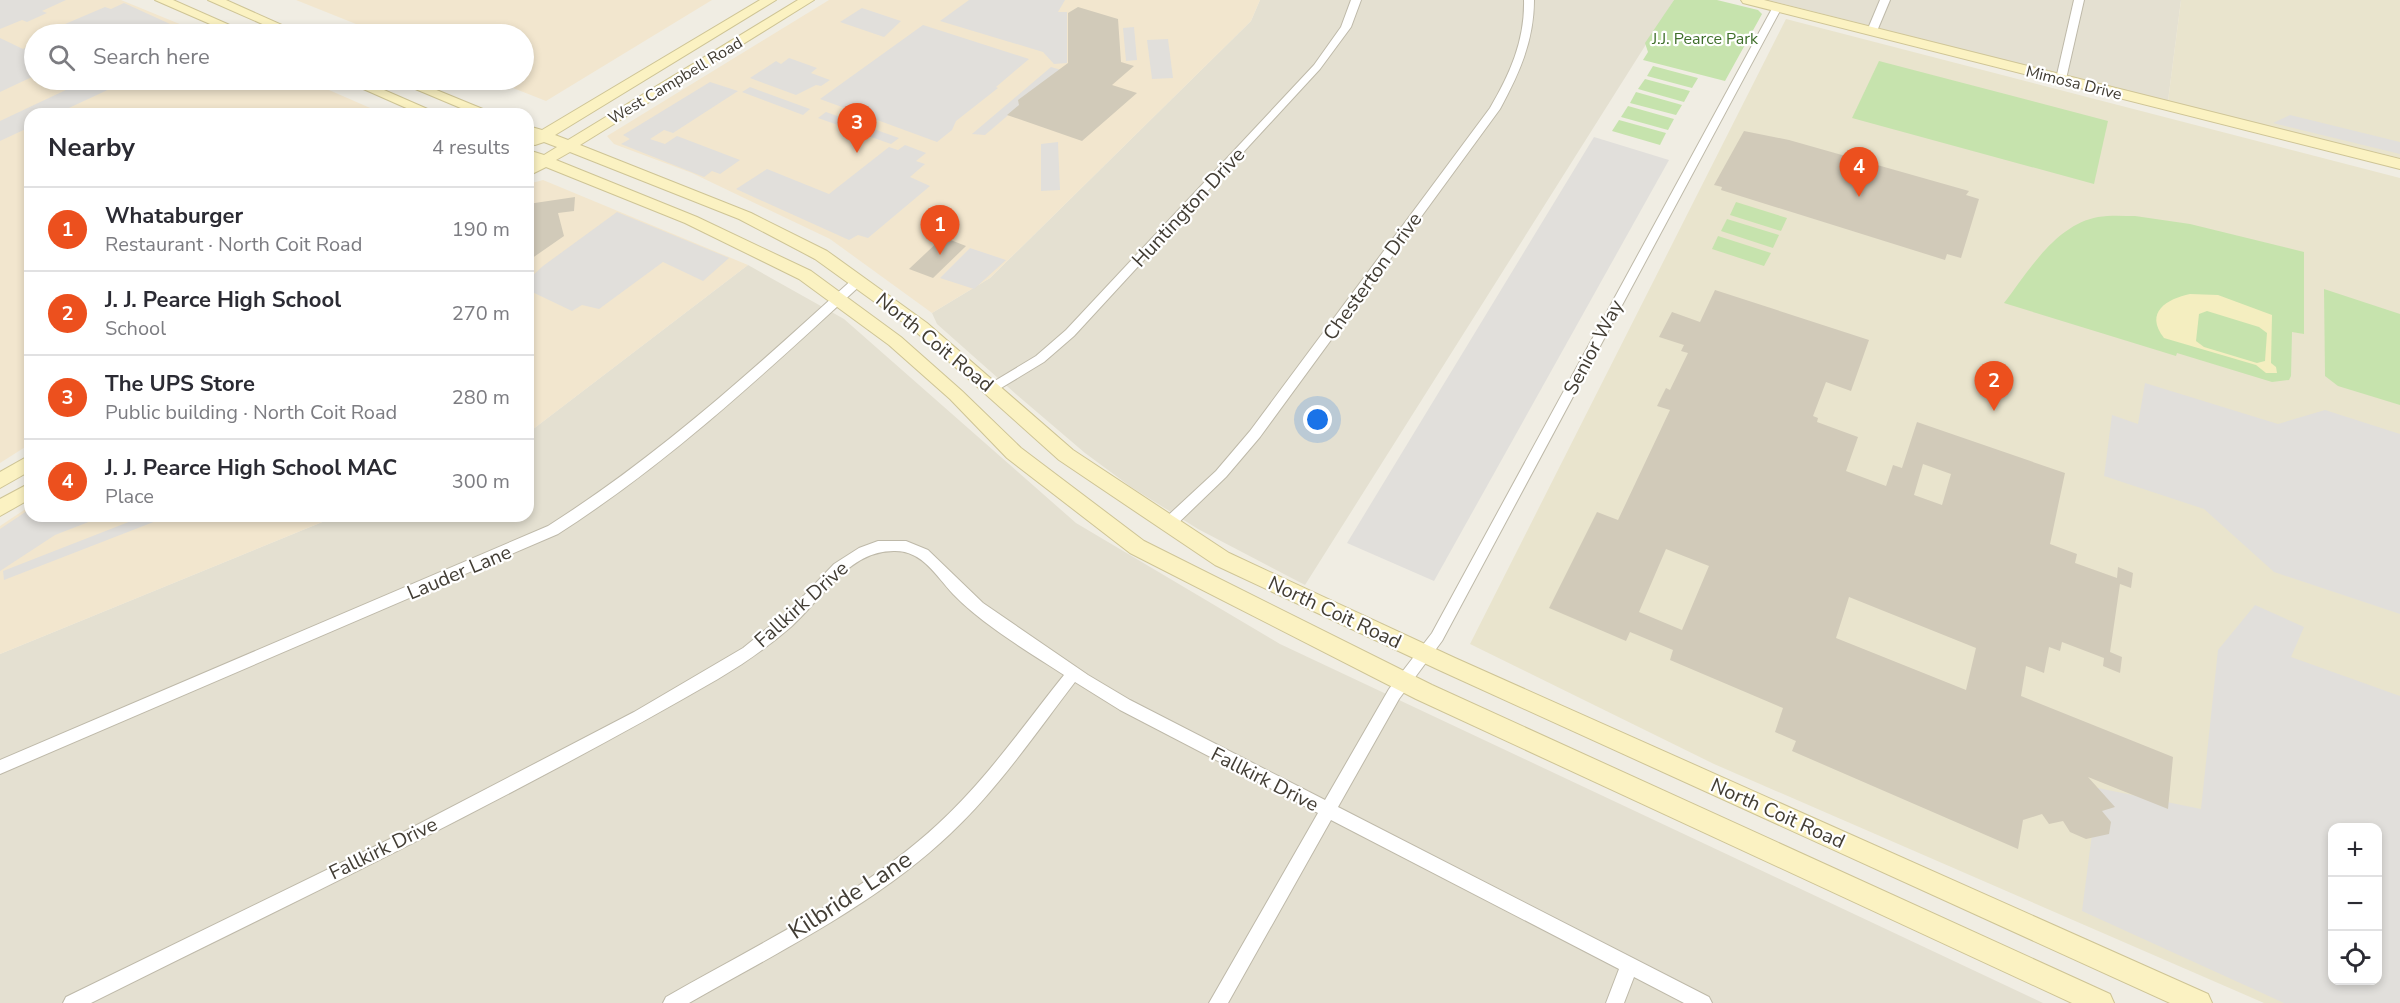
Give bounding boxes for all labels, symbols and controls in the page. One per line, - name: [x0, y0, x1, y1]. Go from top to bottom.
- search box: [24, 24, 534, 90]
- park label: J.J. Pearce Park: [1651, 28, 1759, 50]
- street label: West Campbell Road: [604, 32, 747, 130]
- icon: search: [45, 41, 78, 74]
- text: Search here: [93, 42, 210, 72]
- street label: Mimosa Drive: [2023, 60, 2124, 106]
- pin: 3: [838, 104, 876, 153]
- text: Nearby: [48, 130, 135, 165]
- text: 4 results: [432, 134, 510, 161]
- street label: Huntington Drive: [1126, 142, 1251, 273]
- pin: 4: [1840, 148, 1878, 197]
- text: Whataburger: [105, 201, 243, 231]
- pin: 1: [920, 206, 960, 255]
- street label: Chesterton Drive: [1317, 207, 1428, 346]
- text: 1: [62, 216, 74, 243]
- text: 190 m: [452, 216, 510, 243]
- text: Restaurant · North Coit Road: [105, 231, 362, 258]
- text: J. J. Pearce High School: [105, 285, 341, 315]
- street label: North Coit Road: [870, 286, 999, 398]
- street label: Senior Way: [1557, 294, 1630, 399]
- text: 2: [62, 300, 74, 327]
- text: 270 m: [452, 300, 510, 327]
- text: School: [105, 315, 166, 342]
- pin: 2: [1974, 362, 2014, 411]
- text: The UPS Store: [105, 369, 255, 399]
- text: 3: [62, 384, 74, 411]
- text: 280 m: [452, 384, 510, 411]
- text: Public building · North Coit Road: [105, 399, 397, 426]
- your location: [1303, 405, 1332, 434]
- text: J. J. Pearce High School MAC: [105, 453, 397, 483]
- text: 4: [62, 468, 74, 495]
- text: 300 m: [452, 468, 510, 495]
- text: Place: [105, 483, 154, 510]
- street label: Lauder Lane: [403, 538, 515, 607]
- street label: Fallkirk Drive: [749, 555, 854, 654]
- street label: North Coit Road: [1264, 570, 1406, 655]
- street label: Fallkirk Drive: [1206, 741, 1323, 818]
- street label: North Coit Road: [1706, 772, 1849, 855]
- street label: Fallkirk Drive: [325, 811, 442, 886]
- map controls: [2328, 823, 2382, 985]
- button: +: [2328, 823, 2382, 877]
- street label: Kilbride Lane: [782, 843, 918, 947]
- button: −: [2328, 877, 2382, 931]
- button: locate: [2328, 931, 2382, 985]

